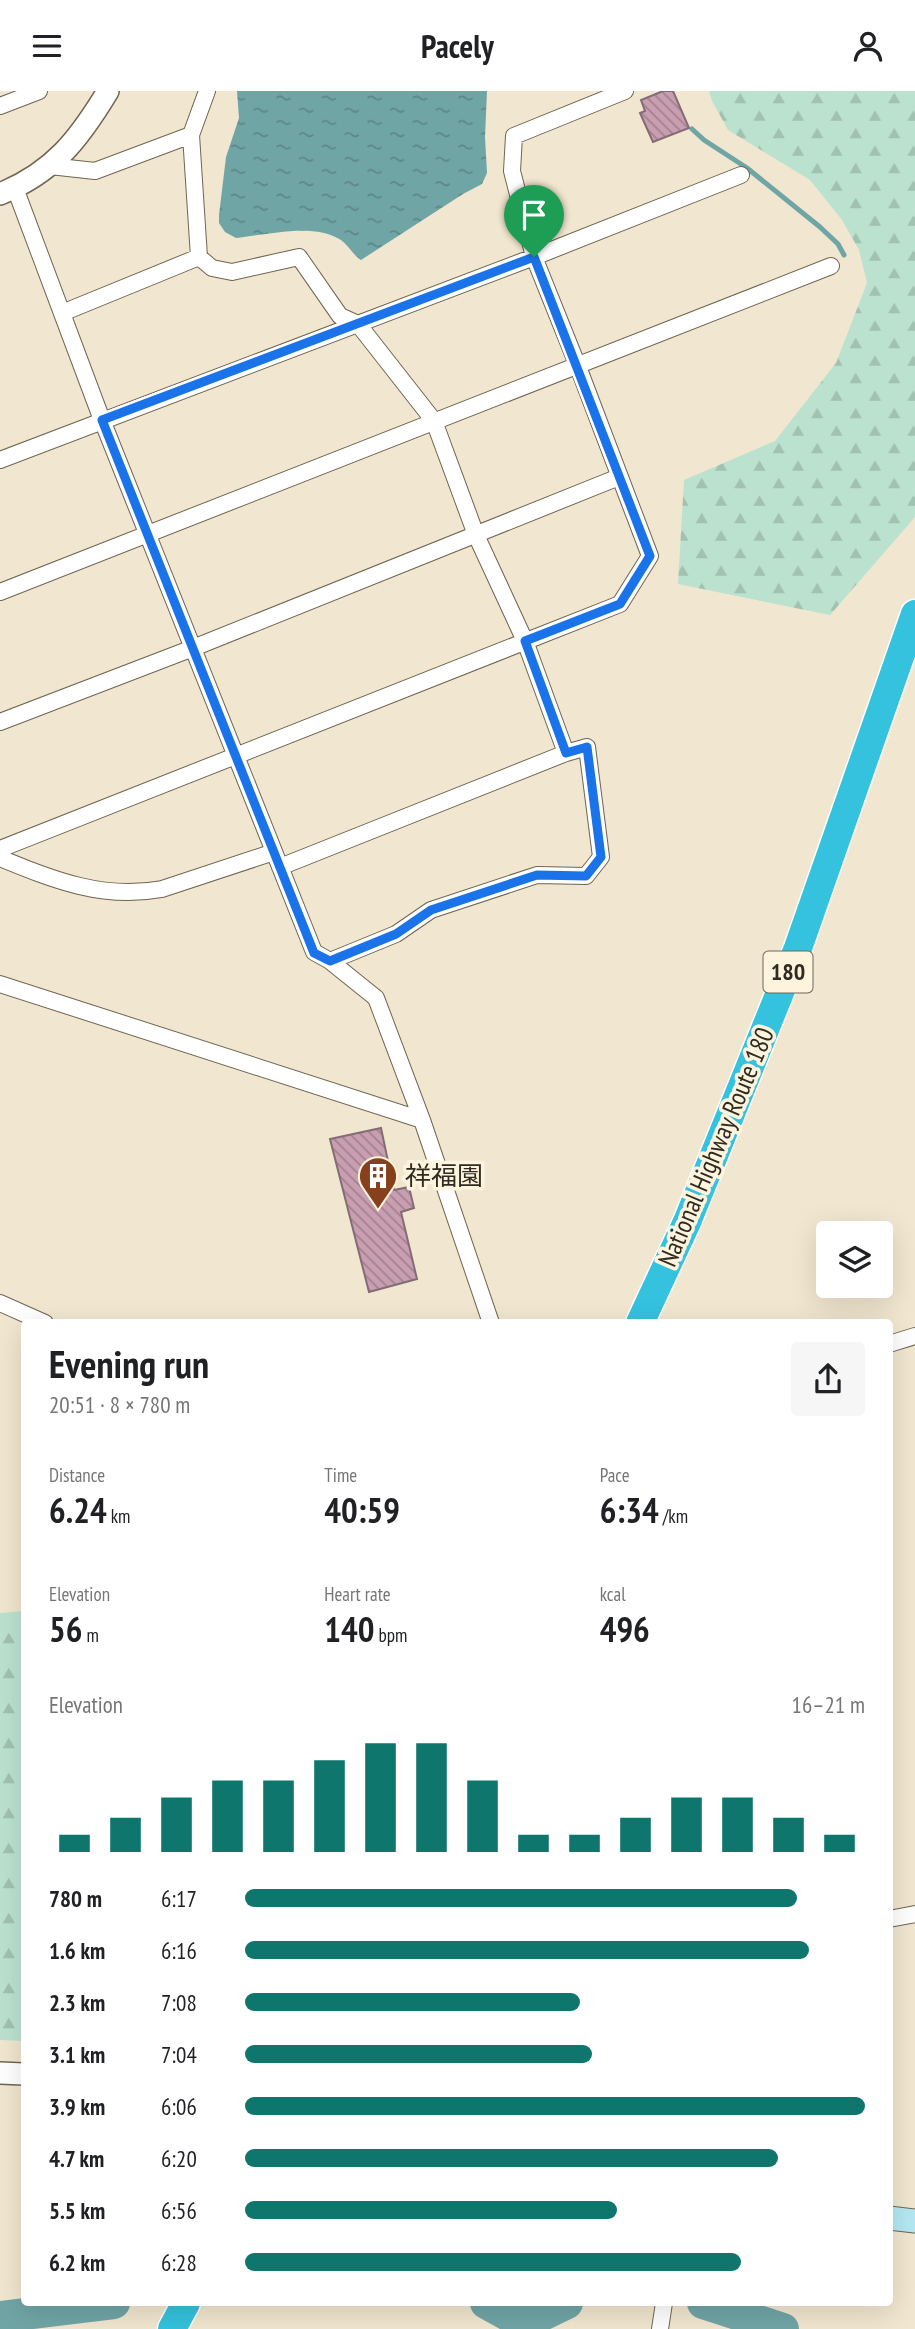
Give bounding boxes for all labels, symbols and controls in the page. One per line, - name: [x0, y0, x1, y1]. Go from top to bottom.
- text: Pacely: [421, 25, 494, 67]
- icon: menu: [28, 27, 66, 65]
- icon: person: [849, 27, 887, 65]
- pin: [504, 185, 564, 257]
- icon: arrive: [515, 196, 553, 234]
- road number: 180: [764, 951, 812, 993]
- street label: National Highway Route 180: [650, 1022, 781, 1271]
- building icon: 祥福園: [357, 1155, 399, 1210]
- place label: 祥福園: [405, 1159, 483, 1192]
- map controls: [816, 1221, 893, 1298]
- button: layers: [816, 1221, 893, 1298]
- text: Evening run: [49, 1339, 209, 1388]
- button: share: [791, 1342, 865, 1416]
- text: 20:51 · 8 × 780 m: [49, 1390, 190, 1419]
- text: Distance: [49, 1463, 105, 1487]
- text: Time: [324, 1463, 357, 1487]
- text: Pace: [600, 1463, 630, 1487]
- text: 6.24: [49, 1487, 107, 1533]
- text: 40:59: [324, 1487, 400, 1533]
- text: 6:34: [600, 1487, 659, 1533]
- text: km: [107, 1504, 130, 1528]
- text: /km: [659, 1504, 688, 1528]
- text: Elevation: [49, 1582, 110, 1606]
- text: Heart rate: [324, 1582, 391, 1606]
- text: kcal: [600, 1582, 626, 1606]
- text: 56: [49, 1606, 82, 1652]
- text: 140: [324, 1606, 375, 1652]
- text: 496: [600, 1606, 650, 1652]
- text: m: [82, 1623, 99, 1647]
- text: bpm: [375, 1623, 407, 1647]
- text: Elevation: [49, 1690, 123, 1719]
- text: 16–21 m: [792, 1690, 865, 1719]
- text: 780 m: [49, 1884, 102, 1913]
- text: 6:17: [161, 1884, 197, 1913]
- text: 1.6 km: [49, 1936, 105, 1965]
- text: 6:16: [161, 1936, 197, 1965]
- text: 2.3 km: [49, 1988, 105, 2017]
- text: 7:08: [161, 1988, 197, 2017]
- text: 3.1 km: [49, 2040, 105, 2069]
- text: 7:04: [161, 2040, 197, 2069]
- text: 3.9 km: [49, 2092, 105, 2121]
- text: 6:06: [161, 2092, 197, 2121]
- text: 4.7 km: [49, 2144, 104, 2173]
- text: 6:20: [161, 2144, 197, 2173]
- text: 5.5 km: [49, 2196, 105, 2225]
- text: 6:56: [161, 2196, 197, 2225]
- text: 6.2 km: [49, 2248, 105, 2277]
- text: 6:28: [161, 2248, 197, 2277]

